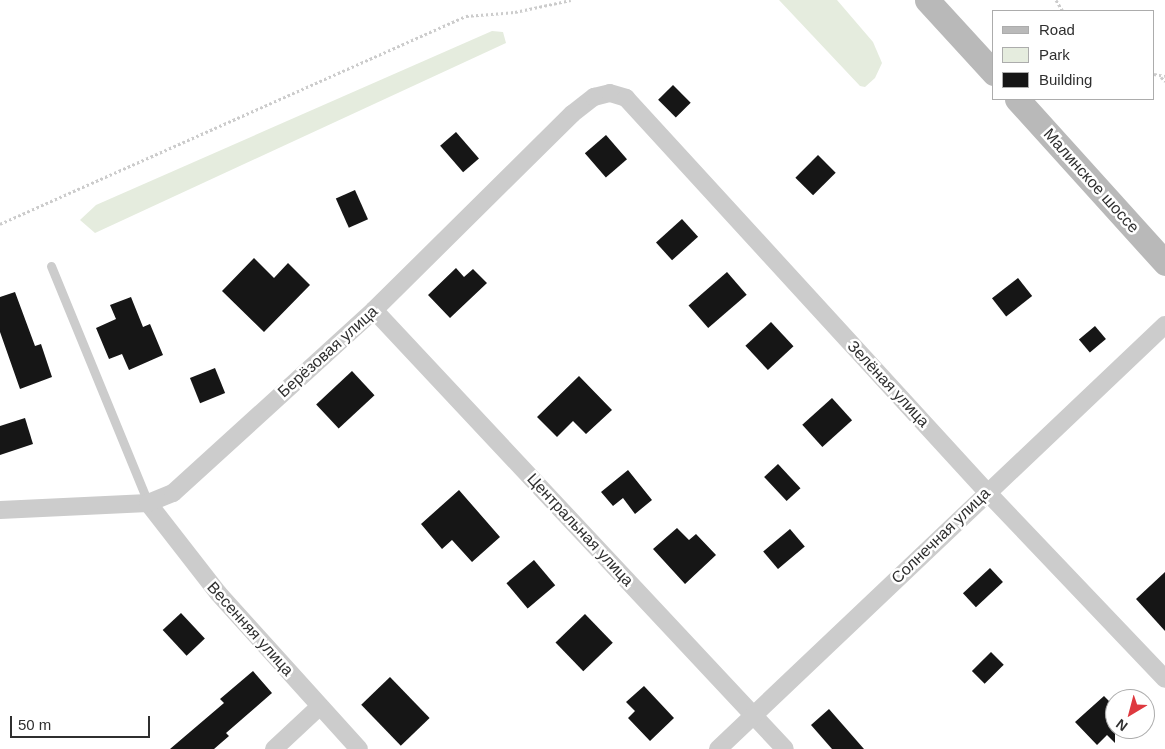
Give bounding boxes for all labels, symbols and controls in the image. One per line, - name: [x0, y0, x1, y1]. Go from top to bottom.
- legend: [992, 10, 1155, 100]
- text: Road: [1039, 21, 1075, 38]
- text: Park: [1039, 46, 1070, 63]
- text: Building: [1039, 71, 1092, 88]
- street label: Малинское шоссе: [1039, 125, 1143, 237]
- street label: Берёзовая улица: [274, 302, 382, 402]
- street label: Зелёная улица: [843, 337, 933, 431]
- street label: Центральная улица: [523, 470, 637, 590]
- street label: Солнечная улица: [888, 484, 994, 588]
- street label: Весенняя улица: [203, 578, 297, 680]
- north arrow: [1105, 689, 1155, 739]
- scale bar: [12, 706, 152, 738]
- text: 50 m: [18, 716, 51, 733]
- text: N: [1113, 716, 1130, 735]

